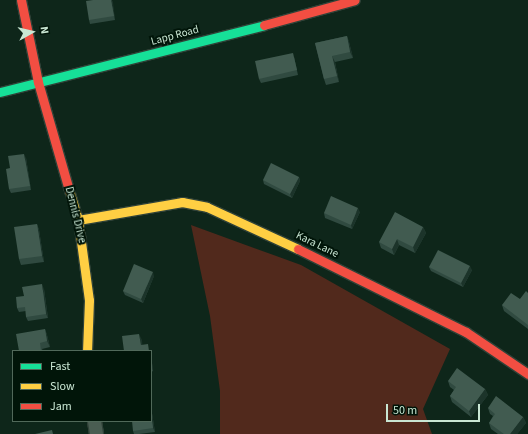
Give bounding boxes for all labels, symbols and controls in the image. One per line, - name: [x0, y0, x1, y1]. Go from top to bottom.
- north arrow: [12, 12, 52, 52]
- street label: Lapp Road: [150, 23, 200, 49]
- text: N: [36, 26, 52, 35]
- street label: Dennis Drive: [62, 185, 88, 245]
- street label: Kara Lane: [294, 229, 340, 261]
- legend: [12, 350, 152, 422]
- text: Fast: [50, 358, 70, 375]
- text: Slow: [50, 378, 75, 395]
- scale bar: [388, 396, 482, 422]
- text: Jam: [50, 398, 72, 415]
- text: 50 m: [393, 402, 417, 419]

